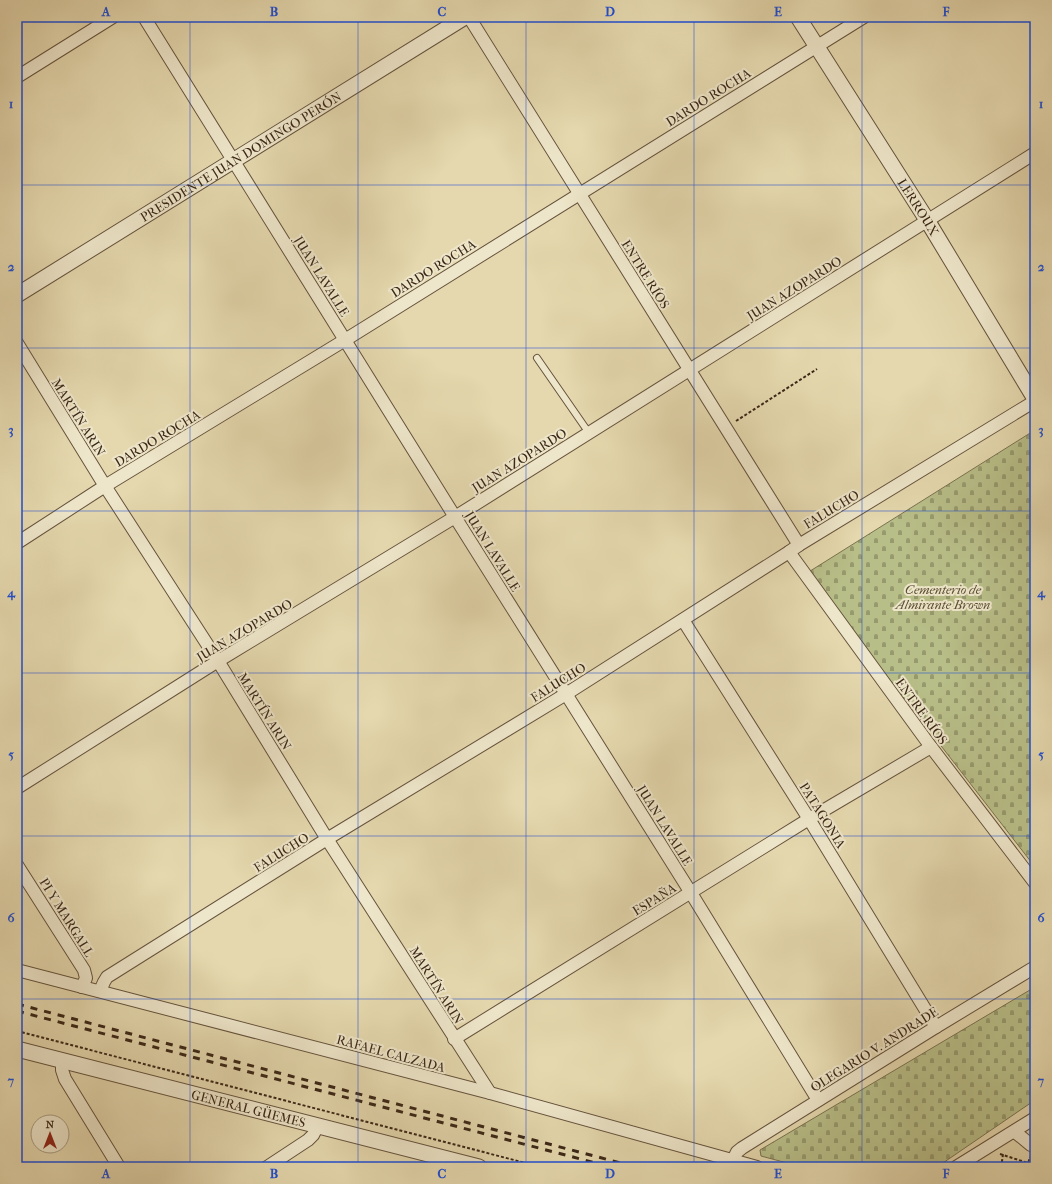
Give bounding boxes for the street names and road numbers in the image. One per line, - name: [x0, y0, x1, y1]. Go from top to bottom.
- street label: DARDO ROCHA: [663, 65, 754, 130]
- street label: PRESIDENTE JUAN DOMINGO PERÓN: [137, 89, 344, 225]
- street label: LERROUX: [895, 176, 942, 239]
- street label: JUAN LAVALLE: [290, 233, 352, 319]
- street label: DARDO ROCHA: [388, 236, 479, 301]
- street label: ENTRE RÍOS: [619, 237, 673, 312]
- street label: JUAN AZOPARDO: [743, 253, 844, 324]
- street label: MARTÍN ARIN: [49, 376, 108, 459]
- street label: DARDO ROCHA: [112, 407, 203, 470]
- street label: JUAN AZOPARDO: [468, 425, 569, 496]
- street label: FALUCHO: [801, 487, 862, 532]
- street label: JUAN LAVALLE: [461, 508, 523, 594]
- street label: JUAN AZOPARDO: [193, 596, 295, 665]
- street label: FALUCHO: [528, 660, 589, 705]
- street label: MARTÍN ARIN: [235, 670, 294, 753]
- street label: ENTRE RÍOS: [893, 675, 951, 748]
- street label: PATAGONIA: [796, 780, 849, 851]
- street label: JUAN LAVALLE: [633, 782, 695, 868]
- street label: FALUCHO: [251, 830, 312, 875]
- street label: PI Y MARGALL: [36, 875, 97, 960]
- street label: ESPAÑA: [630, 880, 679, 919]
- street label: MARTÍN ARIN: [407, 944, 466, 1027]
- street label: OLEGARIO V. ANDRADE: [808, 1004, 941, 1095]
- street label: RAFAEL CALZADA: [335, 1032, 447, 1075]
- street label: GENERAL GÜEMES: [190, 1087, 307, 1130]

